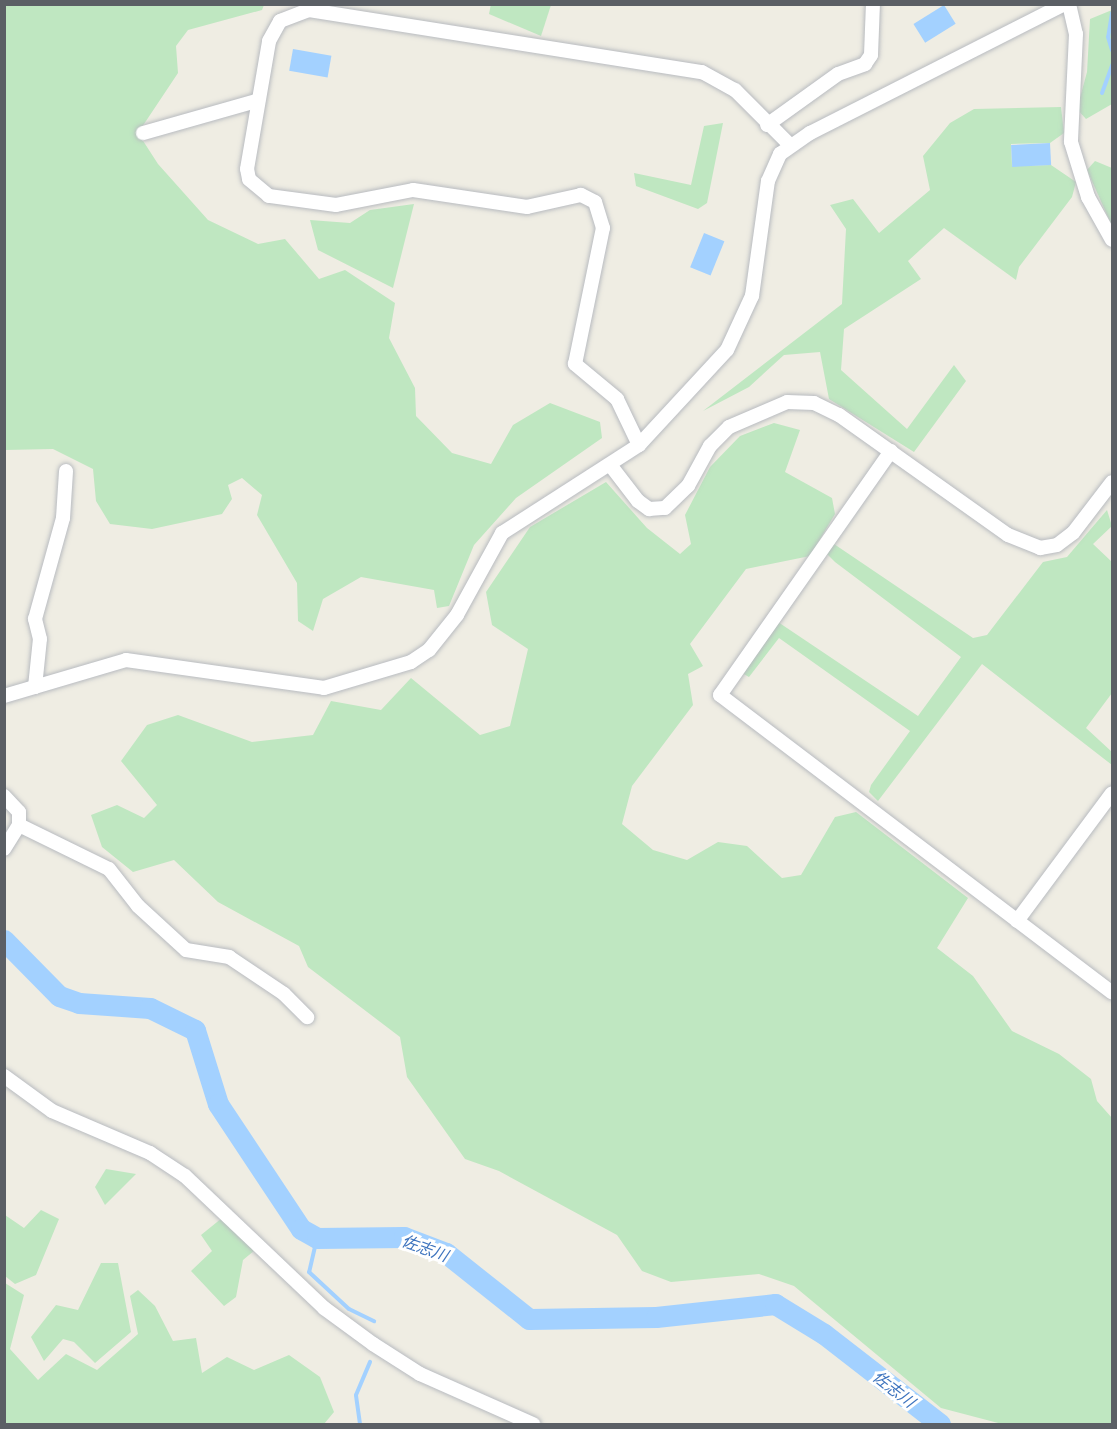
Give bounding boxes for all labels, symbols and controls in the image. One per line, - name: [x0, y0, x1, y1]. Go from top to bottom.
- water label: 佐志川: [399, 1231, 451, 1265]
- water label: 佐志川: [869, 1367, 919, 1411]

